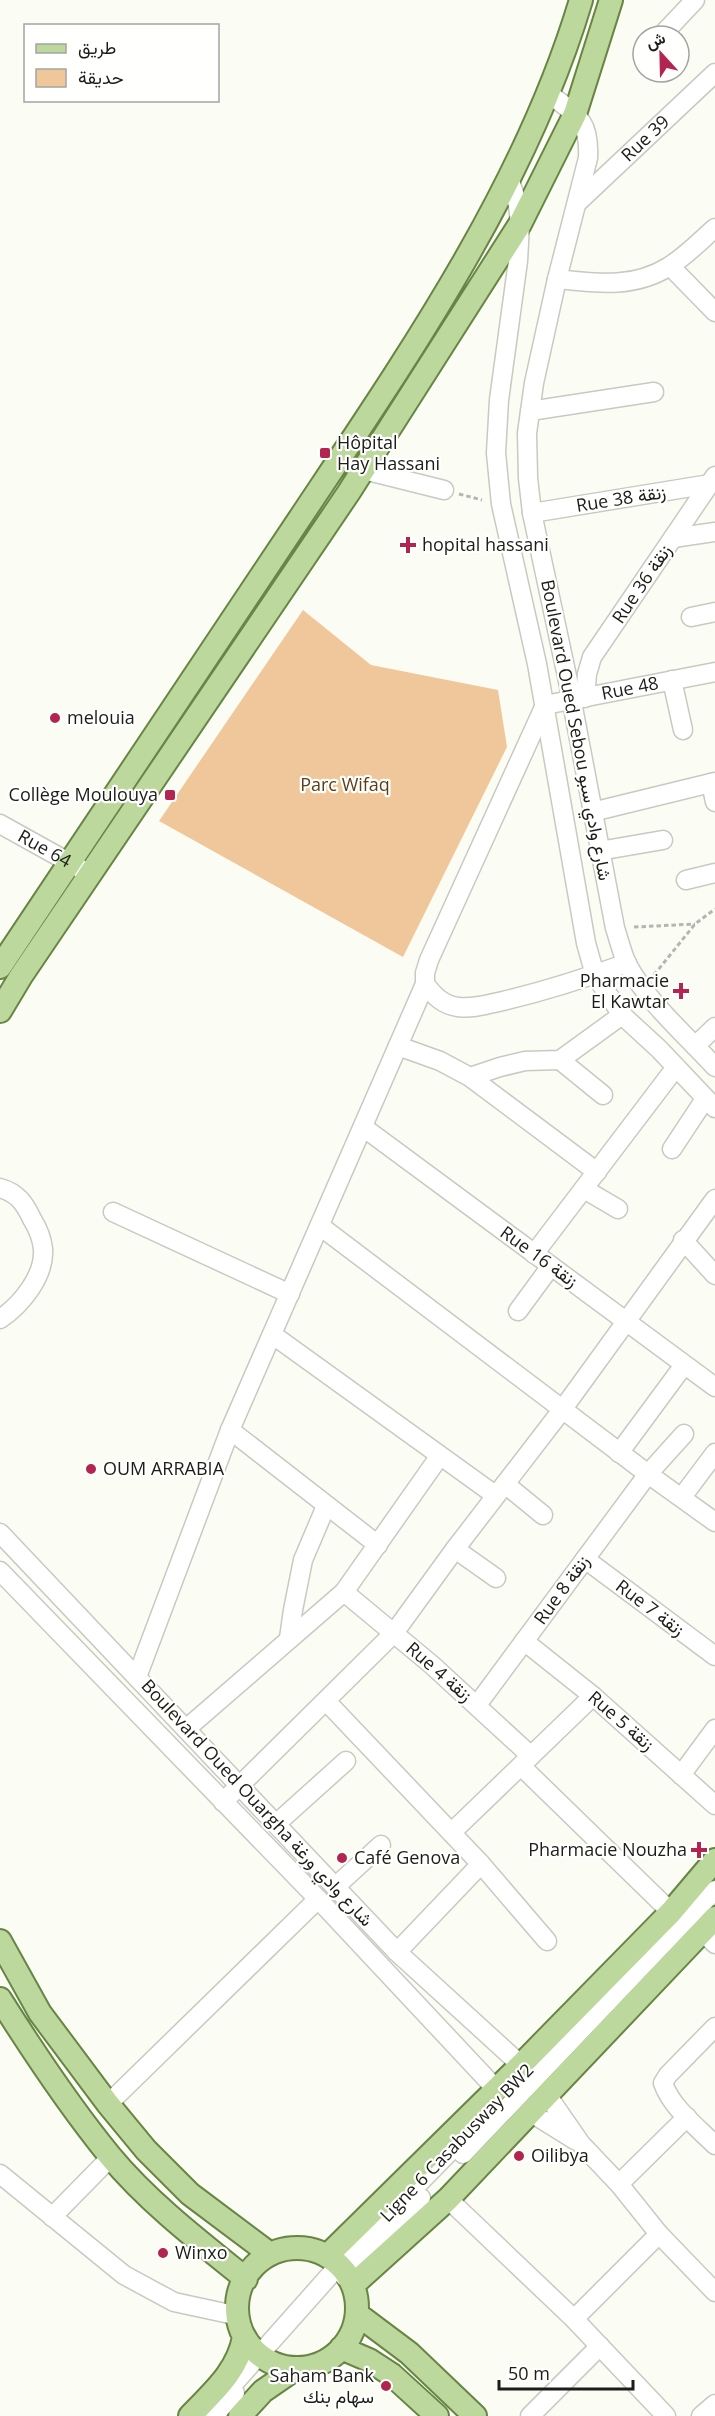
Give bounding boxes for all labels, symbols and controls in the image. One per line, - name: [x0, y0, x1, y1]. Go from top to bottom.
- legend: [24, 24, 219, 102]
- north arrow: [631, 24, 691, 84]
- text: ش: [642, 26, 668, 54]
- text: طريق: [78, 35, 116, 59]
- text: حديقة: [78, 65, 124, 89]
- street label: Rue 39: [616, 109, 674, 166]
- place label: Hôpital Hay Hassani: [337, 430, 440, 475]
- marker: Hôpital Hay Hassani: [318, 446, 332, 460]
- street label: Rue 38 زنقة: [574, 479, 667, 517]
- place label: hopital hassani: [422, 532, 549, 556]
- marker: hopital hassani: [399, 536, 417, 554]
- street label: Rue 36 زنقة: [606, 539, 676, 628]
- street label: Boulevard Oued Sebou شارع وادي سبو: [532, 577, 618, 883]
- street label: Rue 48: [599, 670, 660, 705]
- place label: melouia: [67, 705, 135, 729]
- marker: melouia: [48, 711, 62, 725]
- park label: Parc Wifaq: [300, 772, 390, 796]
- place label: Collège Moulouya: [9, 782, 158, 806]
- marker: Collège Moulouya: [163, 788, 177, 802]
- street label: Rue 64: [14, 823, 76, 872]
- place label: Pharmacie El Kawtar: [580, 968, 670, 1013]
- marker: Pharmacie El Kawtar: [674, 984, 688, 998]
- street label: Rue 16 زنقة: [496, 1220, 583, 1293]
- place label: OUM ARRABIA: [103, 1456, 225, 1480]
- marker: OUM ARRABIA: [84, 1462, 98, 1476]
- street label: Rue 8 زنقة: [528, 1550, 594, 1629]
- street label: Rue 7 زنقة: [611, 1573, 690, 1641]
- street label: Rue 4 زنقة: [401, 1636, 478, 1707]
- street label: Boulevard Oued Ouargha شارع وادي ورغة: [134, 1674, 379, 1934]
- street label: Rue 5 زنقة: [583, 1685, 660, 1756]
- place label: Pharmacie Nouzha: [528, 1837, 687, 1861]
- marker: Pharmacie Nouzha: [692, 1843, 706, 1857]
- place label: Café Genova: [354, 1845, 460, 1869]
- marker: Café Genova: [335, 1851, 349, 1865]
- street label: Ligne 6 Casabusway BW2: [374, 2058, 538, 2227]
- place label: Oilibya: [531, 2143, 589, 2167]
- marker: Oilibya: [512, 2149, 526, 2163]
- place label: Winxo: [175, 2240, 227, 2264]
- marker: Winxo: [156, 2246, 170, 2260]
- scale bar: [499, 2353, 632, 2391]
- text: 50 m: [508, 2361, 550, 2385]
- place label: Saham Bank سهام بنك: [270, 2363, 375, 2409]
- marker: Saham Bank سهام بنك: [379, 2379, 393, 2393]

